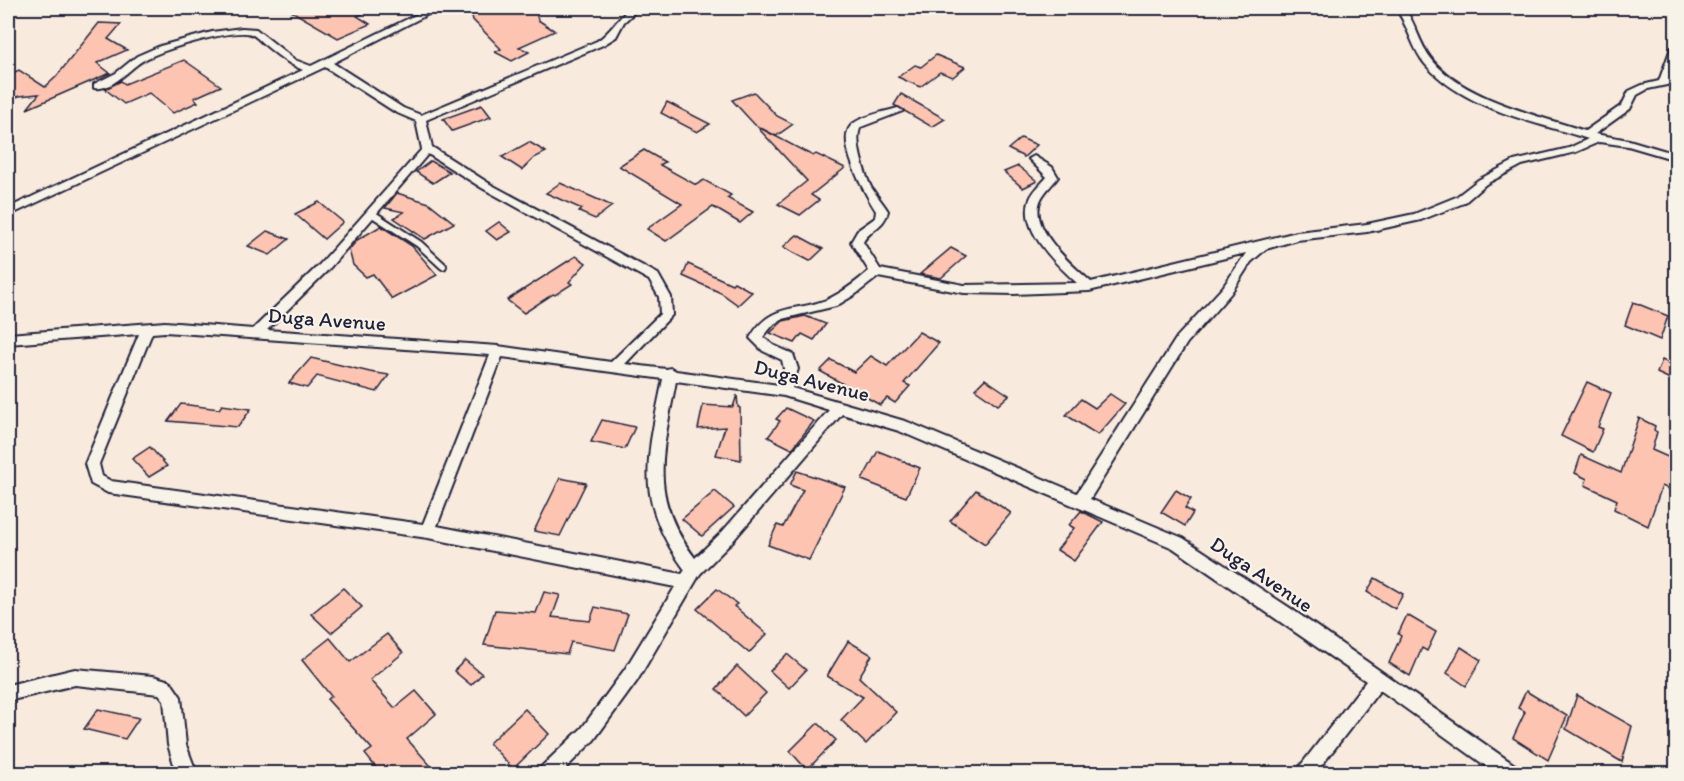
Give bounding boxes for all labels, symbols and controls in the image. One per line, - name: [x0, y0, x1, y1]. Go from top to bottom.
- street label: Duga Avenue: [267, 302, 387, 336]
- street label: Duga Avenue: [752, 354, 872, 406]
- street label: Duga Avenue: [1206, 531, 1318, 617]

